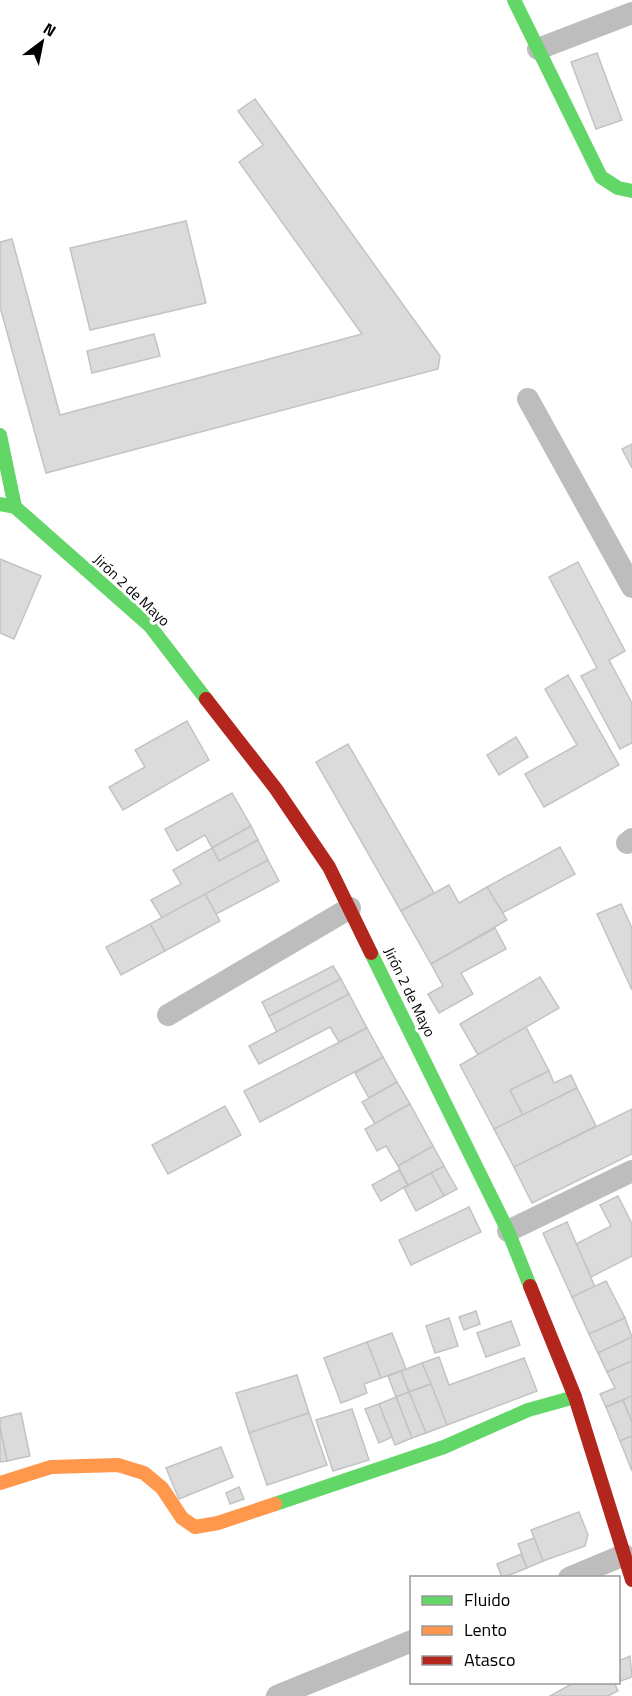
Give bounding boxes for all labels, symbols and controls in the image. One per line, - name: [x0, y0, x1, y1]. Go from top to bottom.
- north arrow: [12, 12, 72, 72]
- text: N: [39, 16, 61, 42]
- street label: Jirón 2 de Mayo: [88, 548, 176, 632]
- street label: Jirón 2 de Mayo: [378, 943, 442, 1041]
- legend: [410, 1576, 620, 1684]
- text: Fluido: [464, 1586, 510, 1613]
- text: Lento: [464, 1616, 507, 1643]
- text: Atasco: [464, 1646, 515, 1673]

